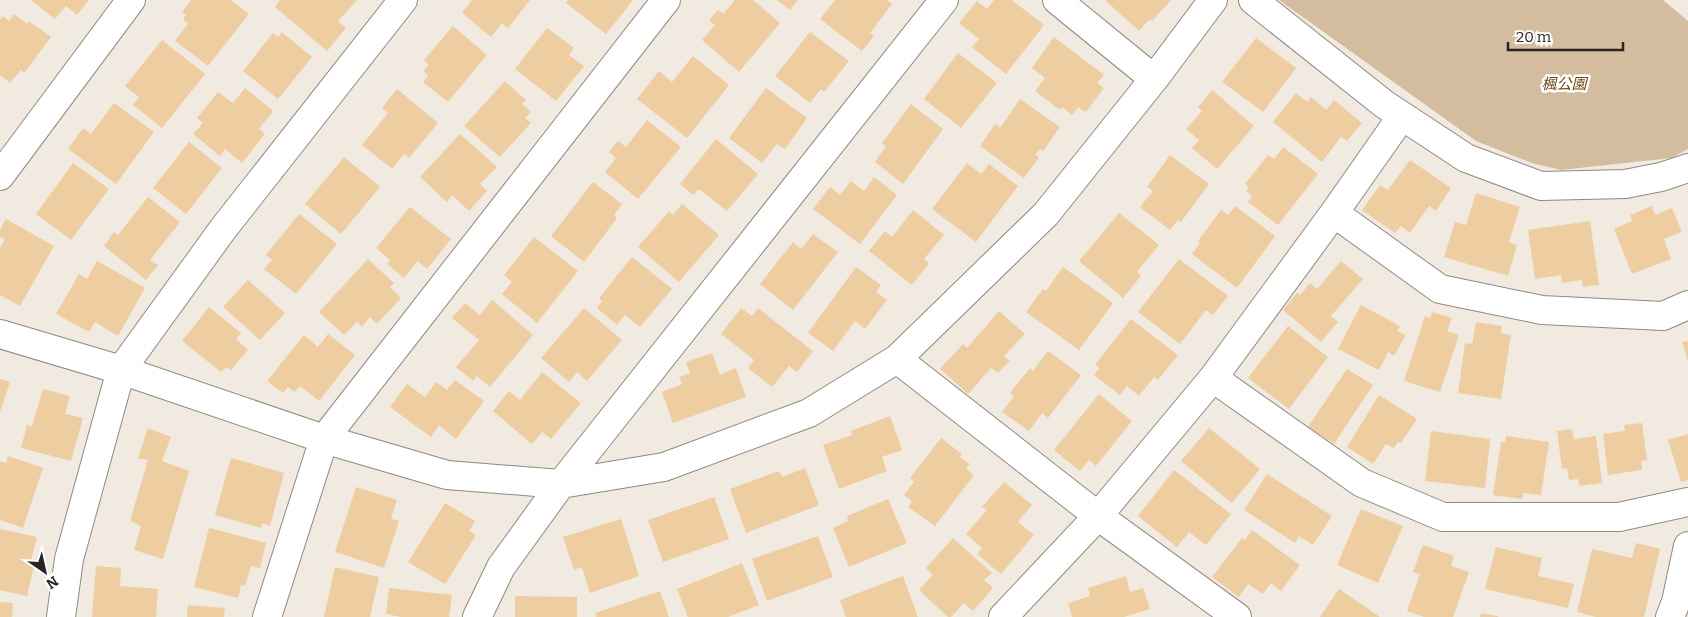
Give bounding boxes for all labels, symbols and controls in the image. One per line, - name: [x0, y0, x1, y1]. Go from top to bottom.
- scale bar: [1508, 20, 1623, 52]
- text: 20 m: [1516, 28, 1552, 46]
- park label: 楓公園: [1541, 75, 1588, 93]
- north arrow: [20, 547, 70, 597]
- text: N: [43, 572, 61, 593]

